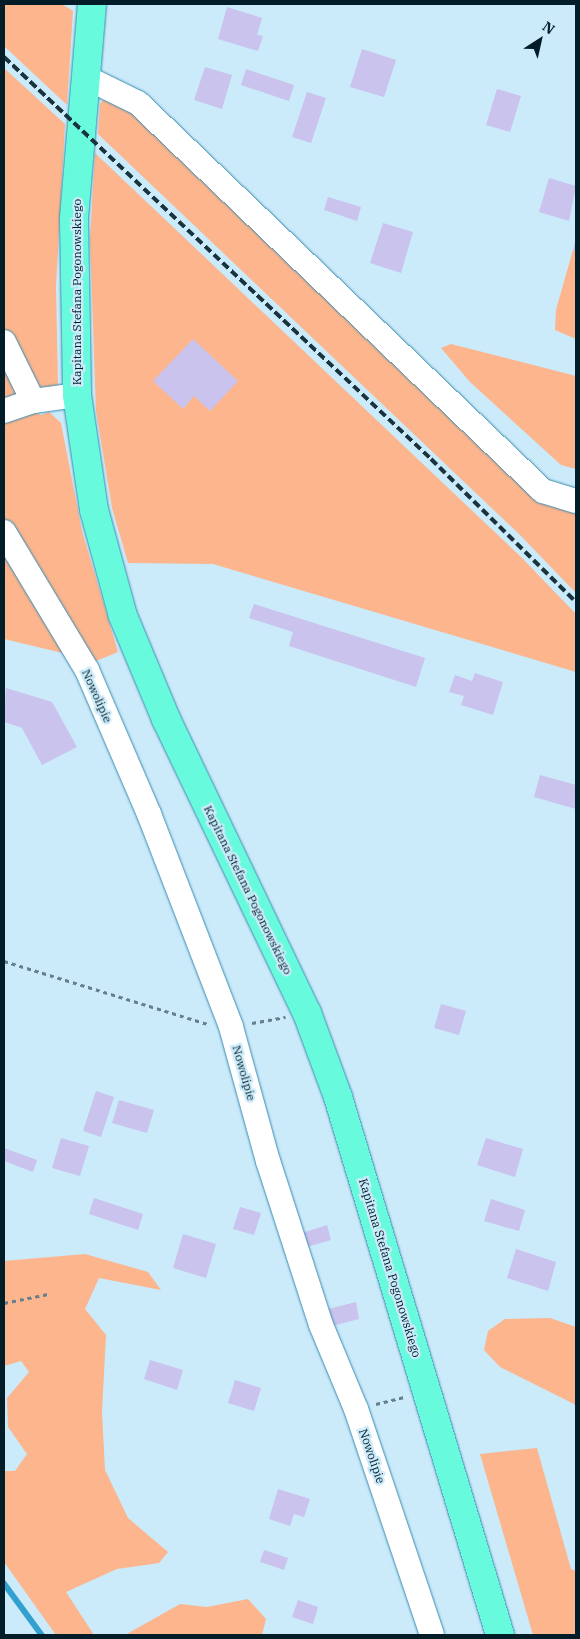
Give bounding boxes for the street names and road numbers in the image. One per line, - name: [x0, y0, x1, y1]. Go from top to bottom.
- street label: Kapitana Stefana Pogonowskiego: [70, 199, 84, 385]
- street label: Nowolipie: [79, 667, 115, 725]
- street label: Kapitana Stefana Pogonowskiego: [201, 803, 295, 977]
- street label: Nowolipie: [229, 1044, 259, 1102]
- street label: Kapitana Stefana Pogonowskiego: [356, 1177, 424, 1359]
- street label: Nowolipie: [356, 1427, 388, 1485]

